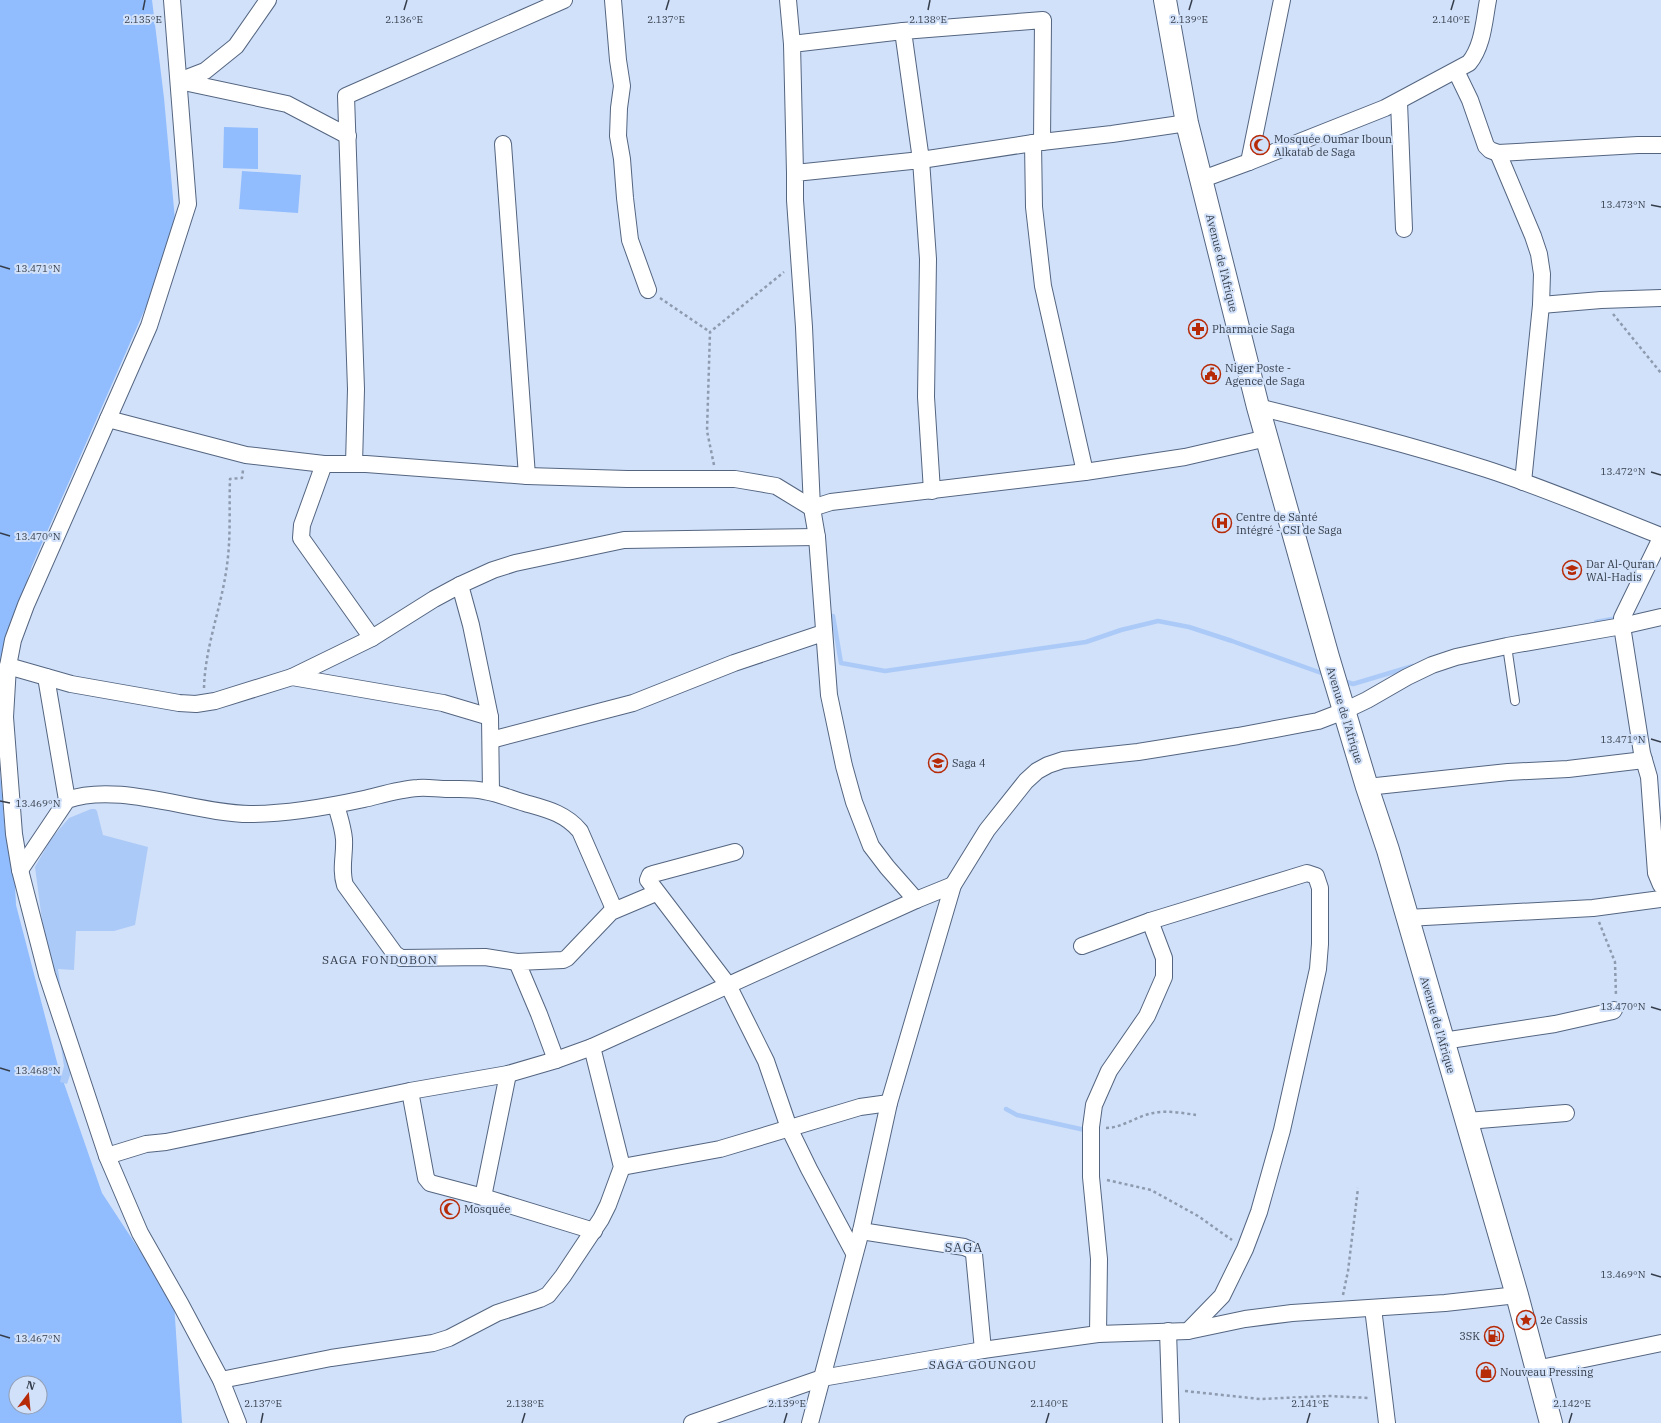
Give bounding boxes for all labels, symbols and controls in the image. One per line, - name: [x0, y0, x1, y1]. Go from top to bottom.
- text: 2.135°E: [124, 13, 162, 26]
- text: 2.136°E: [385, 13, 423, 26]
- text: 2.137°E: [647, 13, 685, 26]
- text: 2.138°E: [909, 13, 947, 26]
- text: 2.139°E: [1170, 13, 1208, 26]
- text: 2.140°E: [1432, 13, 1470, 26]
- place label: Mosquée Oumar Iboun Alkatab de Saga: [1274, 132, 1392, 159]
- mosque icon: Mosquée Oumar Iboun Alkatab de Saga: [1249, 134, 1271, 156]
- text: 13.473°N: [1600, 198, 1646, 211]
- street label: Avenue de l'Afrique: [1203, 213, 1241, 313]
- text: 13.471°N: [15, 262, 61, 275]
- pharmacy icon: Pharmacie Saga: [1187, 318, 1209, 340]
- place label: Pharmacie Saga: [1212, 322, 1295, 336]
- place label: Niger Poste - Agence de Saga: [1225, 361, 1305, 388]
- public building icon: Niger Poste - Agence de Saga: [1200, 363, 1222, 385]
- text: 13.472°N: [1600, 465, 1646, 478]
- place label: Centre de Santé Intégré - CSI de Saga: [1236, 510, 1342, 537]
- hospital icon: Centre de Santé Intégré - CSI de Saga: [1211, 512, 1233, 534]
- text: 13.470°N: [15, 530, 61, 543]
- place label: Dar Al-Quran WAl-Hadis: [1586, 557, 1655, 584]
- school or university icon: Dar Al-Quran WAl-Hadis: [1561, 559, 1583, 581]
- street label: Avenue de l'Afrique: [1324, 665, 1366, 765]
- text: 13.471°N: [1600, 733, 1646, 746]
- school or university icon: Saga 4: [927, 752, 949, 774]
- place label: Saga 4: [952, 756, 986, 770]
- text: 13.469°N: [15, 797, 61, 810]
- district label: SAGA FONDOBON: [322, 952, 438, 967]
- street label: Avenue de l'Afrique: [1417, 975, 1459, 1075]
- text: 13.470°N: [1600, 1000, 1646, 1013]
- text: 13.468°N: [15, 1064, 61, 1077]
- mosque icon: Mosquée: [439, 1198, 461, 1220]
- place label: Mosquée: [464, 1202, 510, 1216]
- district label: SAGA: [945, 1239, 983, 1256]
- text: 13.469°N: [1600, 1268, 1646, 1281]
- place icon: 2e Cassis: [1515, 1309, 1537, 1331]
- place label: 2e Cassis: [1540, 1313, 1588, 1327]
- fuel station icon: 3SK: [1483, 1325, 1505, 1347]
- place label: 3SK: [1459, 1329, 1480, 1343]
- text: 13.467°N: [15, 1332, 61, 1345]
- district label: SAGA GOUNGOU: [929, 1357, 1037, 1372]
- shop icon: Nouveau Pressing: [1475, 1361, 1497, 1383]
- place label: Nouveau Pressing: [1500, 1365, 1593, 1379]
- north arrow: [8, 1375, 48, 1415]
- text: N: [25, 1377, 37, 1393]
- text: 2.137°E: [244, 1397, 282, 1410]
- text: 2.138°E: [506, 1397, 544, 1410]
- text: 2.139°E: [768, 1397, 806, 1410]
- text: 2.140°E: [1030, 1397, 1068, 1410]
- text: 2.141°E: [1291, 1397, 1329, 1410]
- text: 2.142°E: [1553, 1397, 1591, 1410]

